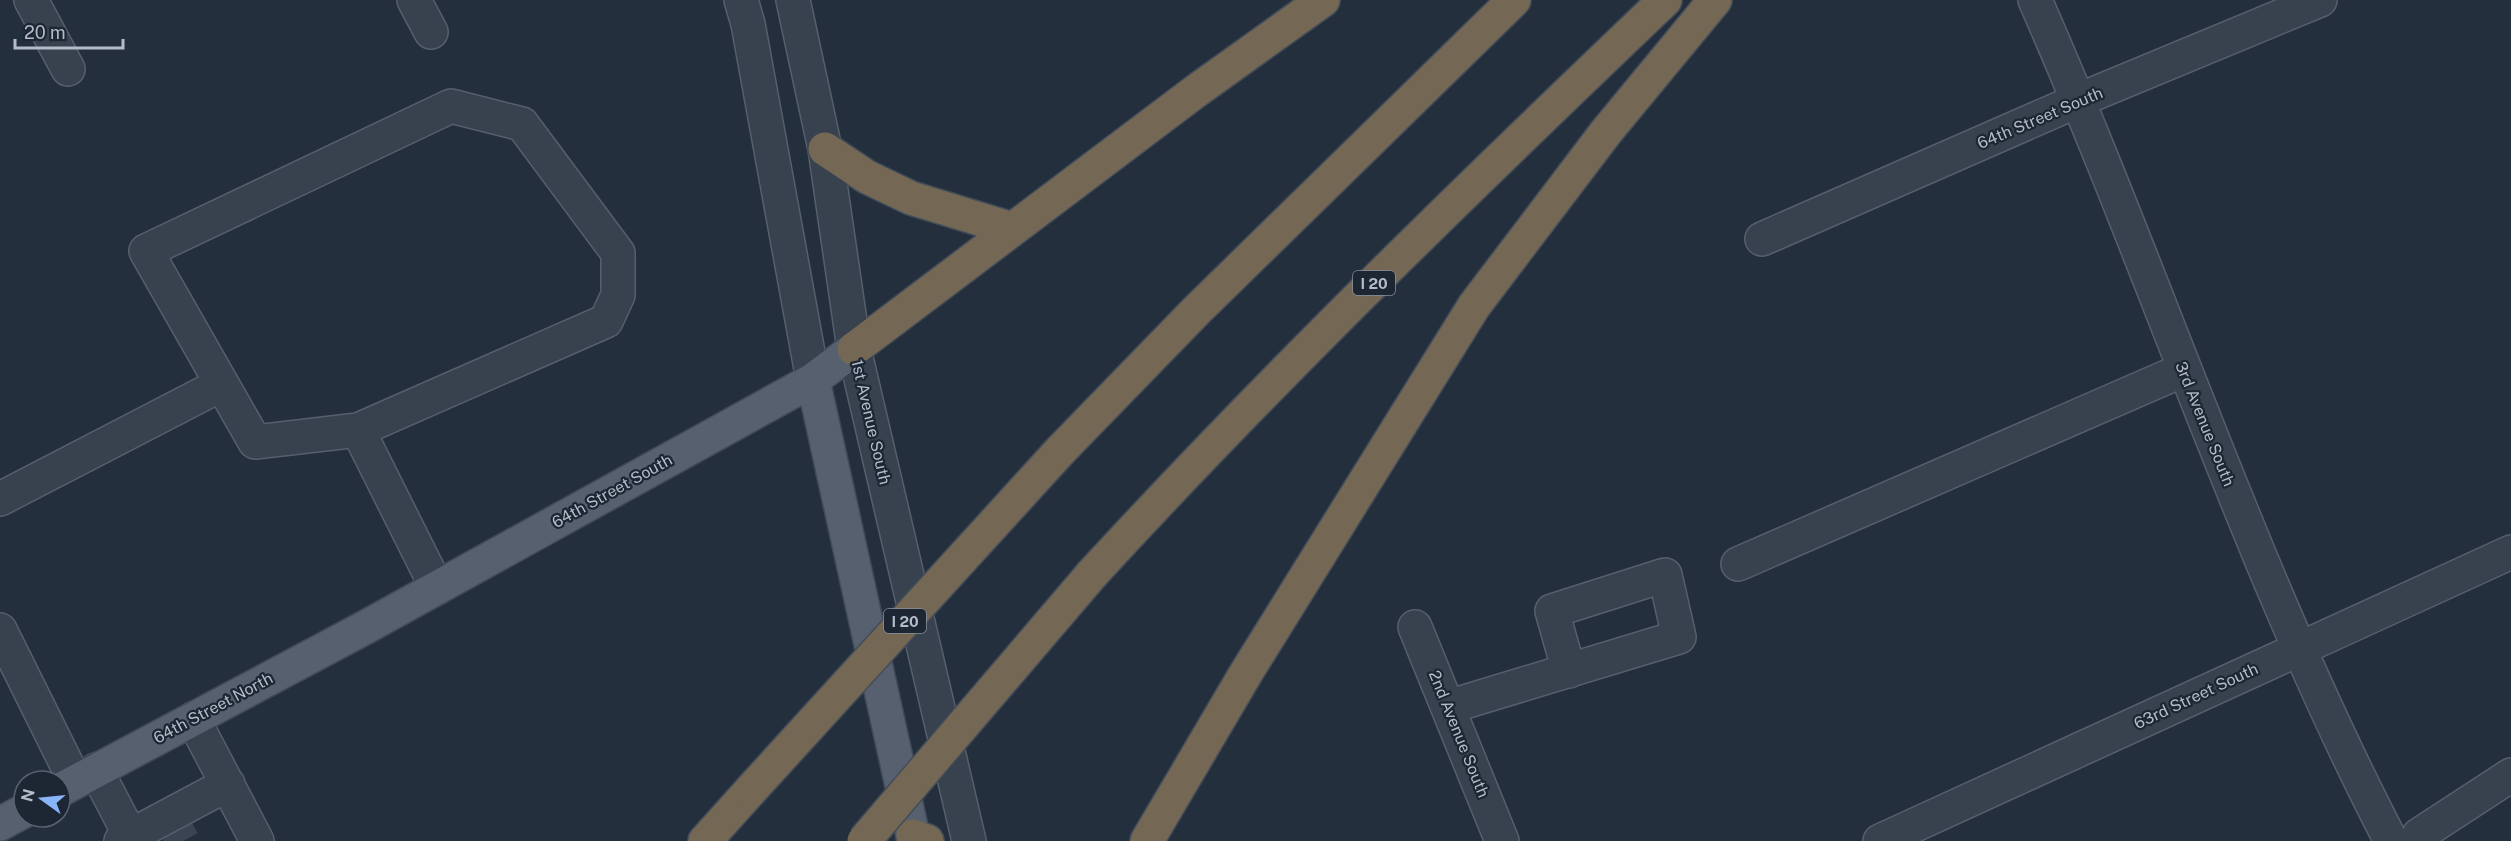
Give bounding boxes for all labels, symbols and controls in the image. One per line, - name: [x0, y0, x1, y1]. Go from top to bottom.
- scale bar: [15, 12, 123, 50]
- text: 20 m: [24, 22, 66, 43]
- street label: 64th Street South: [1974, 83, 2106, 153]
- road number: I 20: [1353, 271, 1395, 295]
- street label: 1st Avenue South: [847, 358, 895, 486]
- street label: 3rd Avenue South: [2171, 359, 2239, 489]
- street label: 64th Street South: [549, 450, 675, 532]
- road number: I 20: [884, 609, 926, 633]
- street label: 63rd Street South: [2131, 659, 2261, 733]
- street label: 2nd Avenue South: [1425, 668, 1493, 800]
- street label: 64th Street North: [150, 669, 276, 747]
- north arrow: [12, 769, 72, 829]
- text: N: [17, 787, 39, 804]

